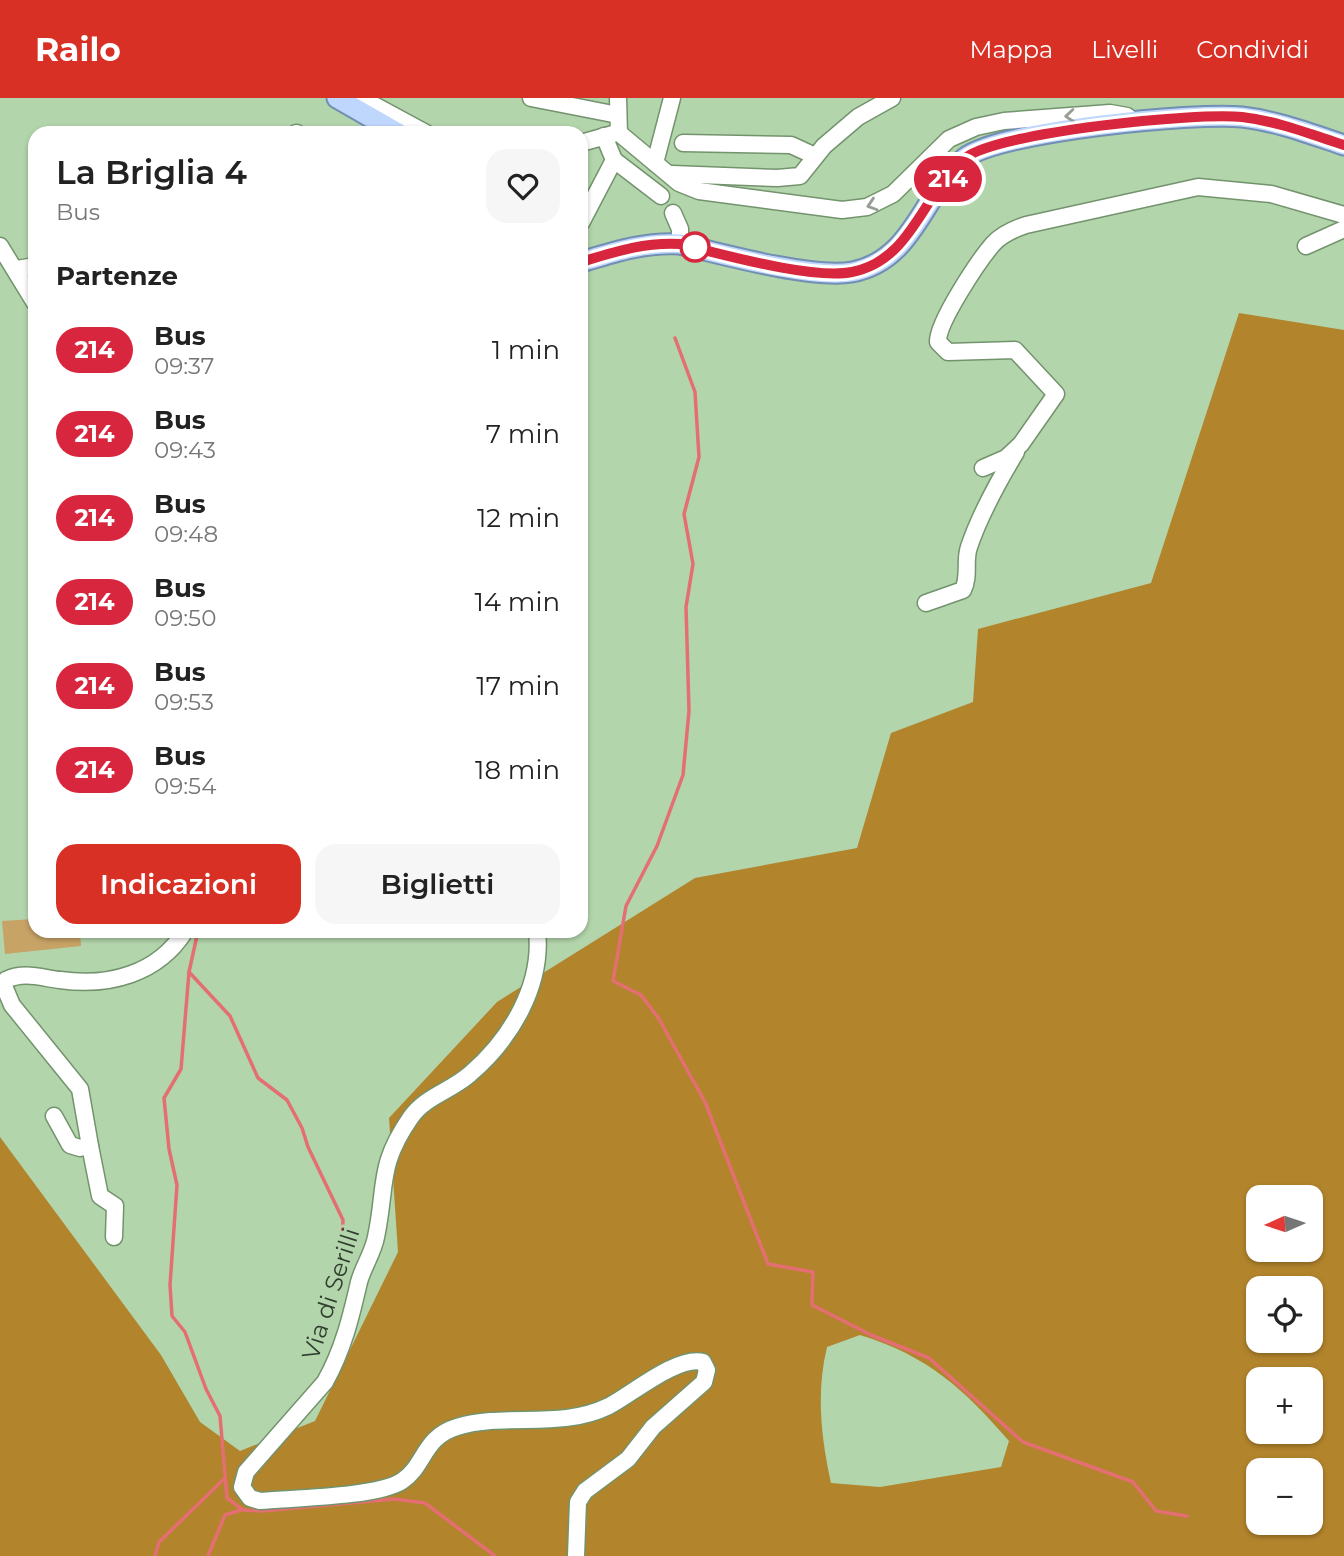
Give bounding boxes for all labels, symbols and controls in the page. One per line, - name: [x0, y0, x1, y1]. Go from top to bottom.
- text: Railo: [35, 29, 121, 69]
- text: Mappa: [970, 35, 1053, 64]
- text: Livelli: [1091, 35, 1158, 64]
- text: Condividi: [1196, 35, 1309, 64]
- one-way arrow: [1065, 108, 1076, 123]
- button: heart: [486, 149, 560, 223]
- text: La Briglia 4: [56, 152, 247, 192]
- line badge: 214: [908, 156, 988, 202]
- text: 214: [928, 164, 968, 193]
- one-way arrow: [866, 196, 878, 211]
- text: Bus: [56, 198, 100, 226]
- unlabelled marker: [680, 232, 710, 262]
- text: Partenze: [56, 260, 178, 292]
- text: Bus: [154, 320, 206, 352]
- text: 1 min: [492, 334, 560, 366]
- text: 214: [74, 335, 115, 364]
- text: 09:37: [154, 352, 214, 380]
- text: Bus: [154, 404, 206, 436]
- text: 7 min: [486, 418, 560, 450]
- text: 214: [74, 419, 115, 448]
- text: 09:43: [154, 436, 216, 464]
- text: Bus: [154, 488, 206, 520]
- text: 12 min: [477, 502, 560, 534]
- text: 214: [74, 503, 115, 532]
- text: 09:48: [154, 520, 218, 548]
- text: Bus: [154, 572, 206, 604]
- text: 14 min: [474, 586, 560, 618]
- text: 214: [74, 587, 115, 616]
- text: 09:50: [154, 604, 216, 632]
- text: Bus: [154, 656, 206, 688]
- text: 17 min: [476, 670, 560, 702]
- text: 214: [74, 671, 115, 700]
- text: 09:53: [154, 688, 214, 716]
- text: Bus: [154, 740, 206, 772]
- text: 18 min: [475, 754, 560, 786]
- text: 214: [74, 755, 115, 784]
- text: 09:54: [154, 772, 216, 800]
- button: Indicazioni: [56, 844, 301, 924]
- button: Biglietti: [315, 844, 560, 924]
- north arrow: [1246, 1185, 1323, 1262]
- map controls: [1246, 1185, 1323, 1535]
- street label: Via di Serilli: [296, 1224, 365, 1363]
- button: locate: [1246, 1276, 1323, 1353]
- button: +: [1246, 1367, 1323, 1444]
- button: −: [1246, 1458, 1323, 1535]

